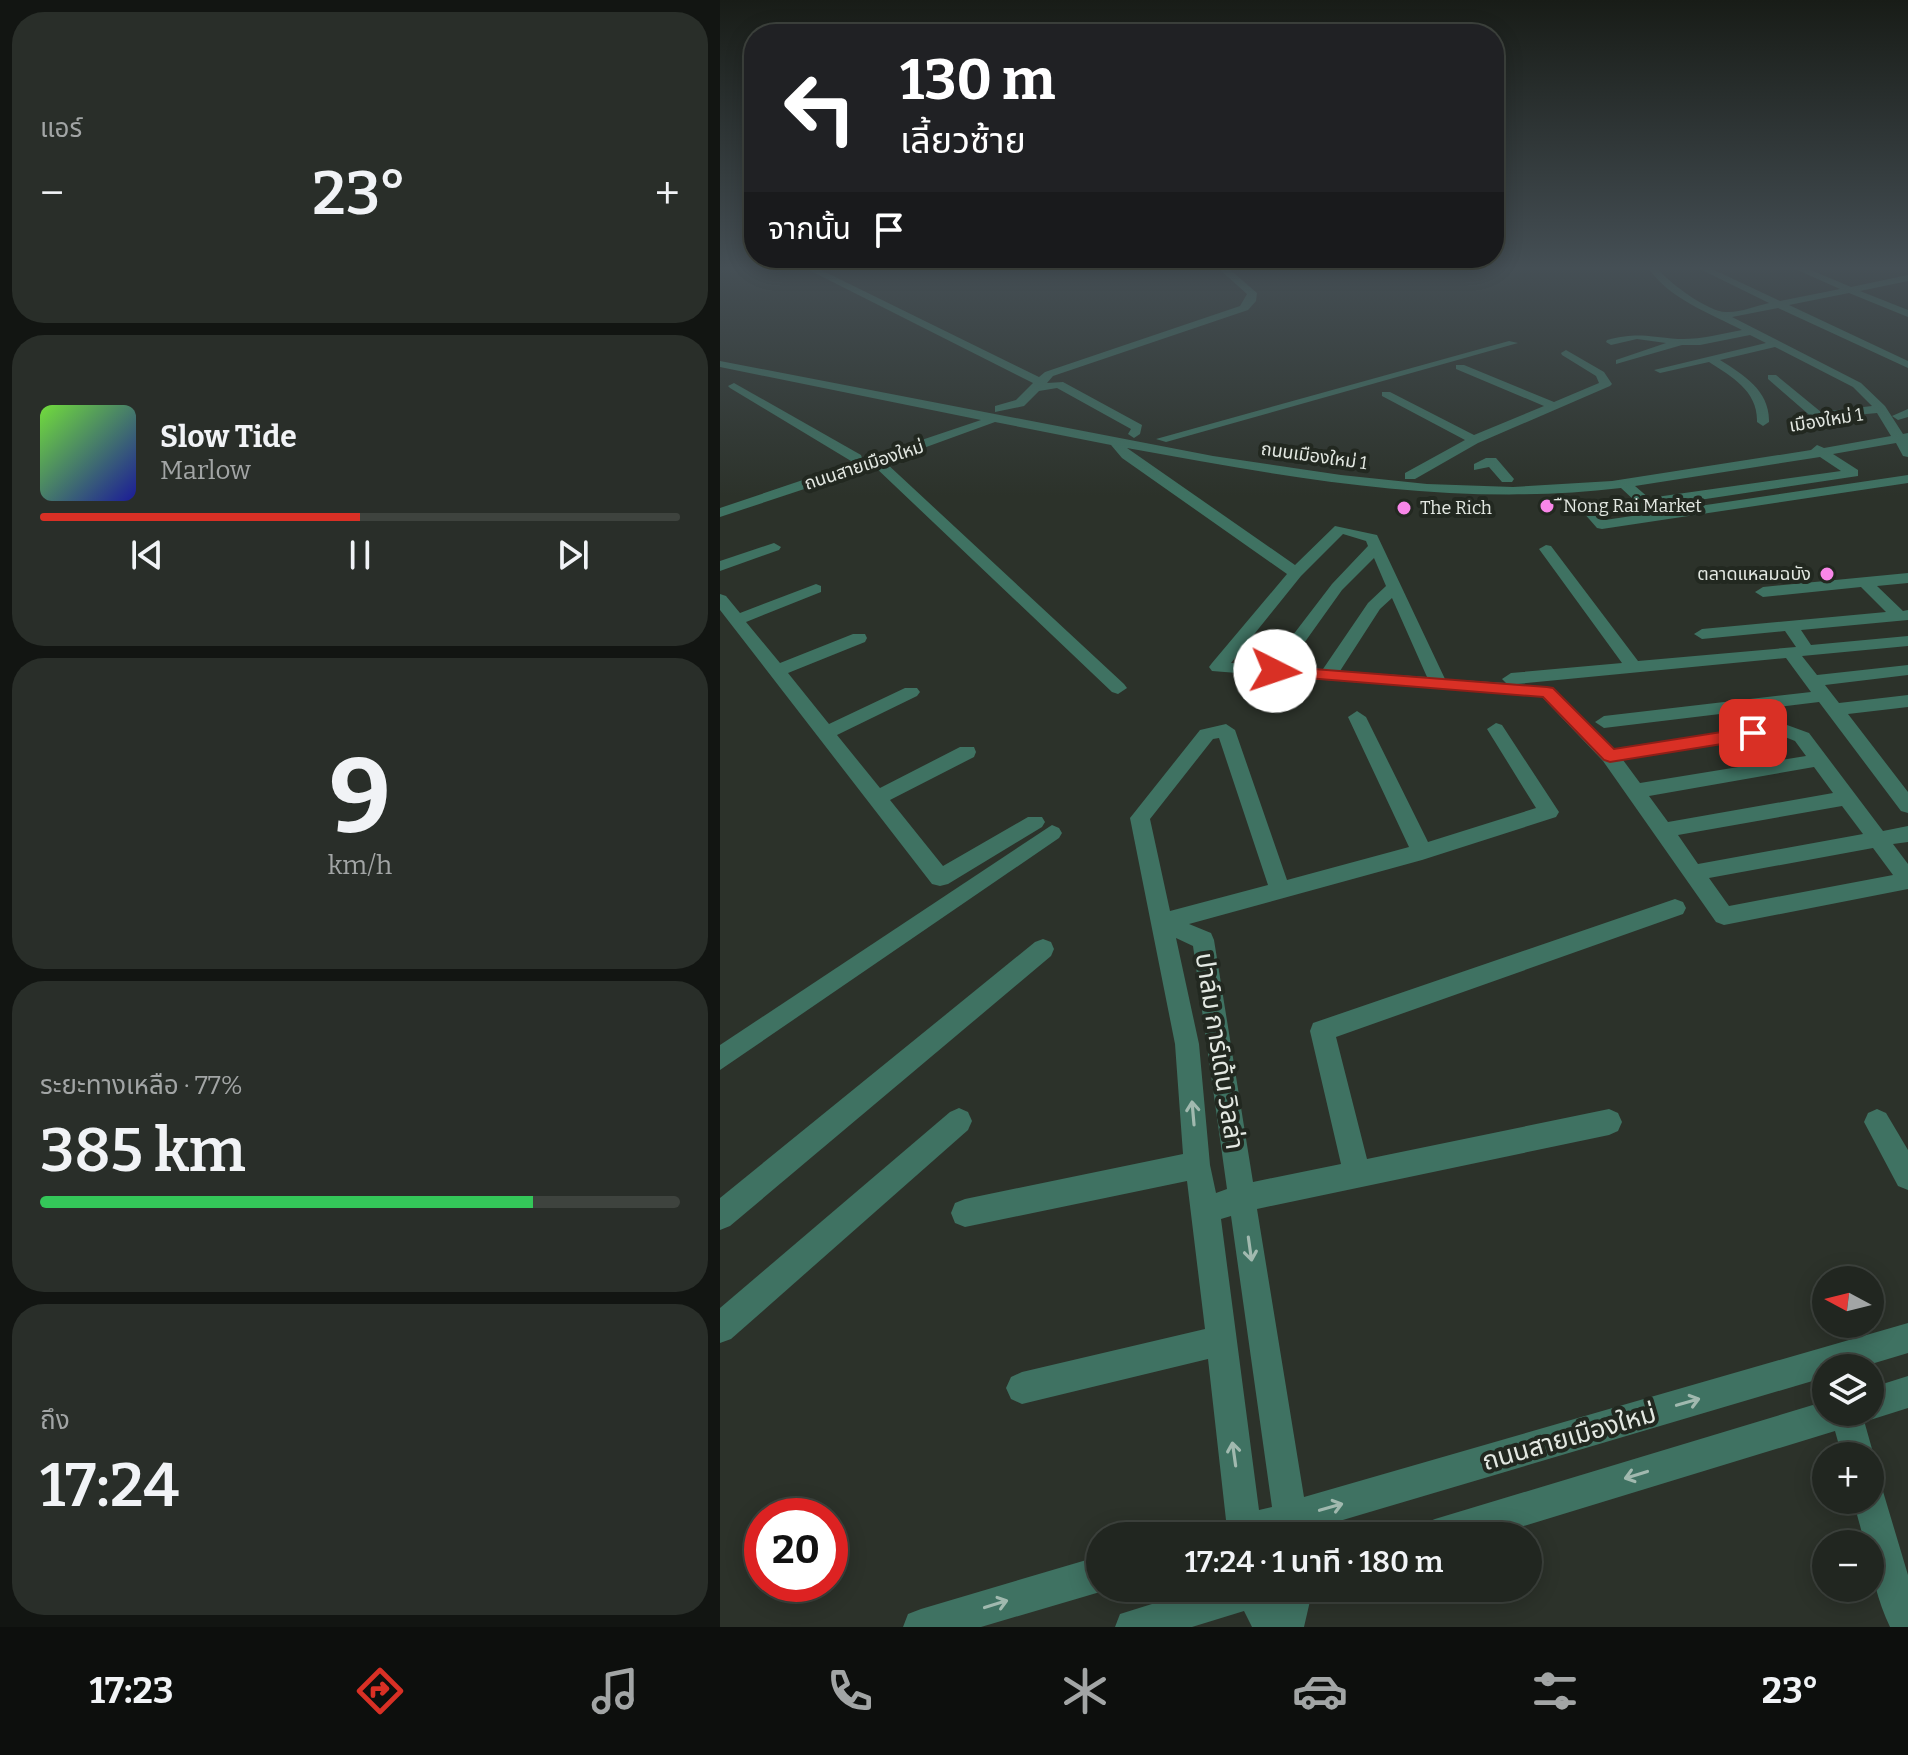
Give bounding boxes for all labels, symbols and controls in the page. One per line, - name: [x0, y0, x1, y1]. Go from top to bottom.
- text: 130 m: [900, 47, 1056, 114]
- icon: left: [768, 56, 872, 160]
- text: แอร์: [40, 113, 82, 144]
- text: เลี้ยวซ้าย: [900, 119, 1026, 163]
- text: 23°: [312, 158, 407, 230]
- text: −: [40, 167, 64, 220]
- text: +: [655, 167, 680, 220]
- icon: arrive: [867, 208, 911, 252]
- text: จากนั้น: [768, 211, 851, 247]
- street label: เมืองใหม่ 1: [1788, 403, 1865, 437]
- text: Slow Tide: [160, 419, 297, 455]
- street label: ถนนสายเมืองใหม่: [801, 435, 927, 495]
- street label: ถนนเมืองใหม่ 1: [1259, 438, 1369, 474]
- text: Marlow: [160, 455, 251, 486]
- place label: ืNong Rai Market: [1553, 495, 1702, 517]
- place label: The Rich: [1420, 497, 1492, 519]
- marker: ืNong Rai Market: [1538, 497, 1556, 515]
- marker: The Rich: [1395, 499, 1413, 517]
- icon: previous: [125, 533, 169, 577]
- icon: pause: [338, 533, 382, 577]
- icon: next: [551, 533, 595, 577]
- place label: ตลาดแหลมฉบัง: [1697, 563, 1811, 585]
- marker: ตลาดแหลมฉบัง: [1818, 565, 1836, 583]
- position arrow: [1233, 629, 1317, 713]
- pin: [1719, 699, 1787, 767]
- icon: arrive: [1731, 711, 1775, 755]
- text: 9: [329, 735, 391, 860]
- text: km/h: [328, 850, 392, 881]
- street label: ปาล์ม การ์เด้น วิลล่า: [1189, 951, 1250, 1152]
- text: ระยะทางเหลือ · 77%: [40, 1070, 243, 1101]
- one-way arrow: [1185, 1100, 1200, 1127]
- text: 385 km: [40, 1115, 246, 1187]
- one-way arrow: [1243, 1236, 1258, 1262]
- north arrow: [1812, 1266, 1884, 1338]
- map controls: [1812, 1266, 1884, 1602]
- button: layers: [1812, 1354, 1884, 1426]
- one-way arrow: [1675, 1394, 1700, 1408]
- street label: ถนนสายเมืองใหม่: [1479, 1398, 1660, 1477]
- text: ถึง: [40, 1405, 70, 1436]
- one-way arrow: [1226, 1442, 1241, 1467]
- button: +: [1812, 1442, 1884, 1514]
- text: 17:24: [40, 1450, 179, 1522]
- one-way arrow: [1623, 1468, 1649, 1483]
- speed limit sign: 20: [744, 1498, 848, 1602]
- one-way arrow: [1318, 1499, 1344, 1514]
- button: −: [1812, 1530, 1884, 1602]
- text: 17:24 · 1 นาที · 180 m: [1185, 1544, 1443, 1580]
- one-way arrow: [983, 1596, 1008, 1610]
- icon: directions: [352, 1663, 408, 1719]
- icon: music: [587, 1663, 643, 1719]
- icon: phone: [822, 1663, 878, 1719]
- icon: climate: [1057, 1663, 1113, 1719]
- icon: car: [1292, 1663, 1348, 1719]
- icon: filters: [1527, 1663, 1583, 1719]
- text: 17:23: [89, 1669, 173, 1713]
- text: 23°: [1762, 1669, 1819, 1713]

